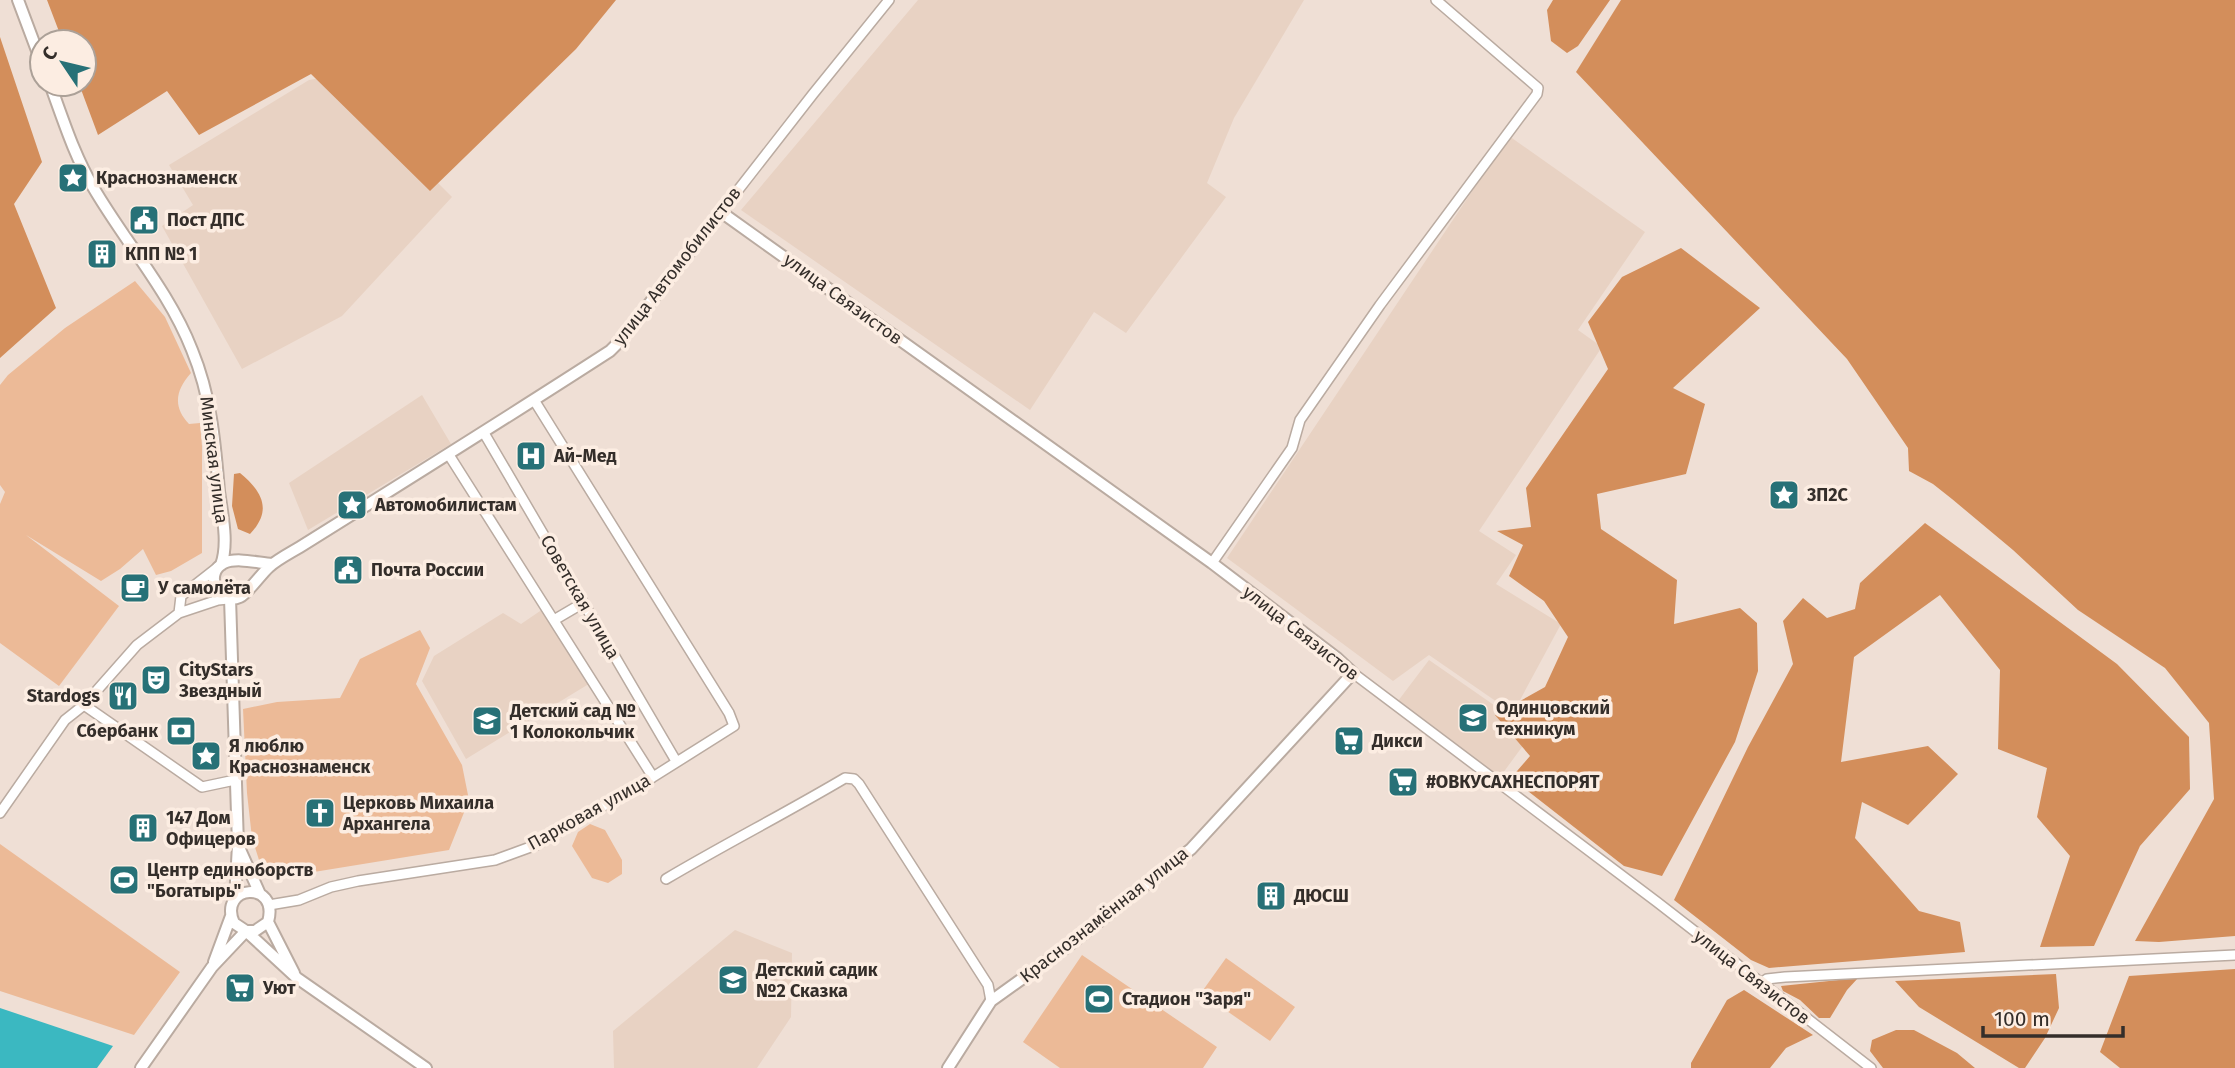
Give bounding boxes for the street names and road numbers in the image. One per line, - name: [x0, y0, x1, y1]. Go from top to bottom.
- street label: улица Автомобилистов: [608, 182, 746, 350]
- street label: улица Связистов: [779, 249, 907, 349]
- street label: Минская улица: [195, 395, 233, 525]
- street label: Советская улица: [536, 531, 624, 663]
- street label: улица Связистов: [1238, 581, 1364, 685]
- street label: Парковая улица: [524, 769, 654, 855]
- street label: Краснознамённая улица: [1015, 842, 1193, 988]
- street label: улица Связистов: [1689, 925, 1815, 1029]

